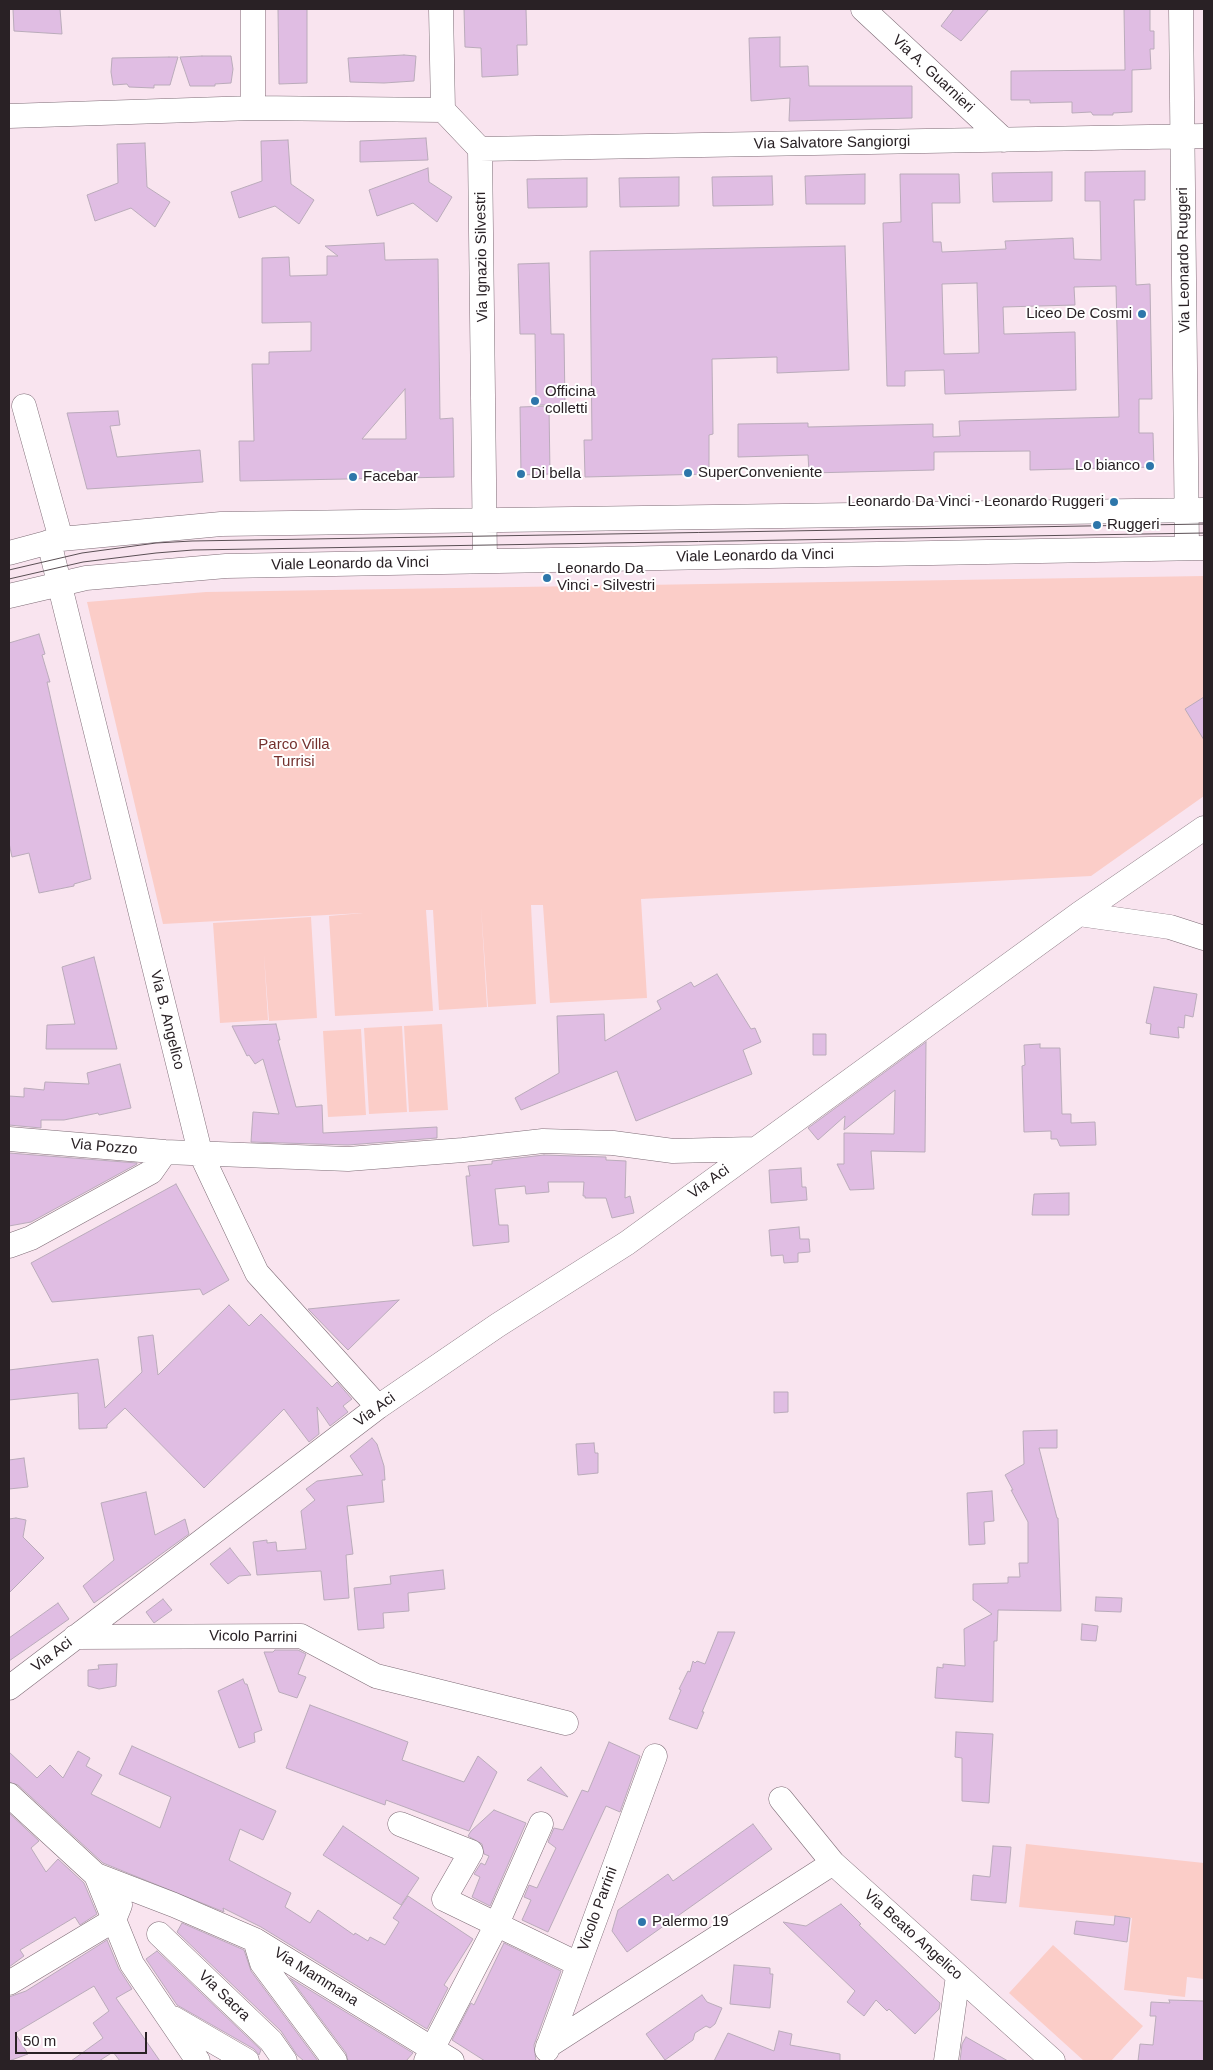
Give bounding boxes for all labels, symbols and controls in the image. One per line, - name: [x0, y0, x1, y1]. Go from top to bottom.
- street label: Via A. Guarnieri: [888, 31, 978, 117]
- street label: Via Salvatore Sangiorgi: [754, 133, 910, 153]
- street label: Via Leonardo Ruggeri: [1174, 187, 1194, 333]
- street label: Via Ignazio Silvestri: [472, 192, 492, 322]
- place label: Liceo De Cosmi: [1026, 305, 1132, 323]
- marker: Liceo De Cosmi: [1136, 308, 1148, 320]
- place label: Officina colletti: [545, 383, 596, 418]
- marker: Officina colletti: [529, 395, 541, 407]
- place label: Lo bianco: [1075, 457, 1140, 475]
- marker: Lo bianco: [1144, 460, 1156, 472]
- place label: SuperConveniente: [698, 464, 822, 482]
- place label: Di bella: [531, 465, 581, 483]
- marker: SuperConveniente: [682, 467, 694, 479]
- place label: Facebar: [363, 468, 418, 486]
- marker: Di bella: [515, 468, 527, 480]
- marker: Facebar: [347, 471, 359, 483]
- place label: Leonardo Da Vinci - Leonardo Ruggeri: [847, 493, 1104, 511]
- marker: Leonardo Da Vinci - Leonardo Ruggeri: [1108, 496, 1120, 508]
- place label: Ruggeri: [1107, 516, 1160, 534]
- marker: Ruggeri: [1091, 519, 1103, 531]
- street label: Viale Leonardo da Vinci: [676, 546, 834, 566]
- street label: Viale Leonardo da Vinci: [271, 554, 429, 574]
- place label: Leonardo Da Vinci - Silvestri: [557, 560, 655, 595]
- marker: Leonardo Da Vinci - Silvestri: [541, 572, 553, 584]
- park label: Parco Villa Turrisi: [258, 736, 330, 771]
- street label: Via B. Angelico: [146, 969, 188, 1071]
- street label: Via Pozzo: [70, 1135, 138, 1159]
- street label: Via Aci: [685, 1161, 733, 1203]
- street label: Via Aci: [351, 1389, 399, 1431]
- street label: Vicolo Parrini: [209, 1627, 297, 1647]
- street label: Via Aci: [28, 1634, 76, 1676]
- street label: Vicolo Parrini: [574, 1865, 622, 1953]
- street label: Via Beato Angelico: [860, 1886, 966, 1984]
- place label: Palermo 19: [652, 1913, 729, 1931]
- marker: Palermo 19: [636, 1916, 648, 1928]
- street label: Via Mammana: [270, 1944, 362, 2010]
- street label: Via Sacra: [194, 1967, 254, 2025]
- scale bar: [18, 2022, 150, 2054]
- text: 50 m: [23, 2032, 56, 2049]

